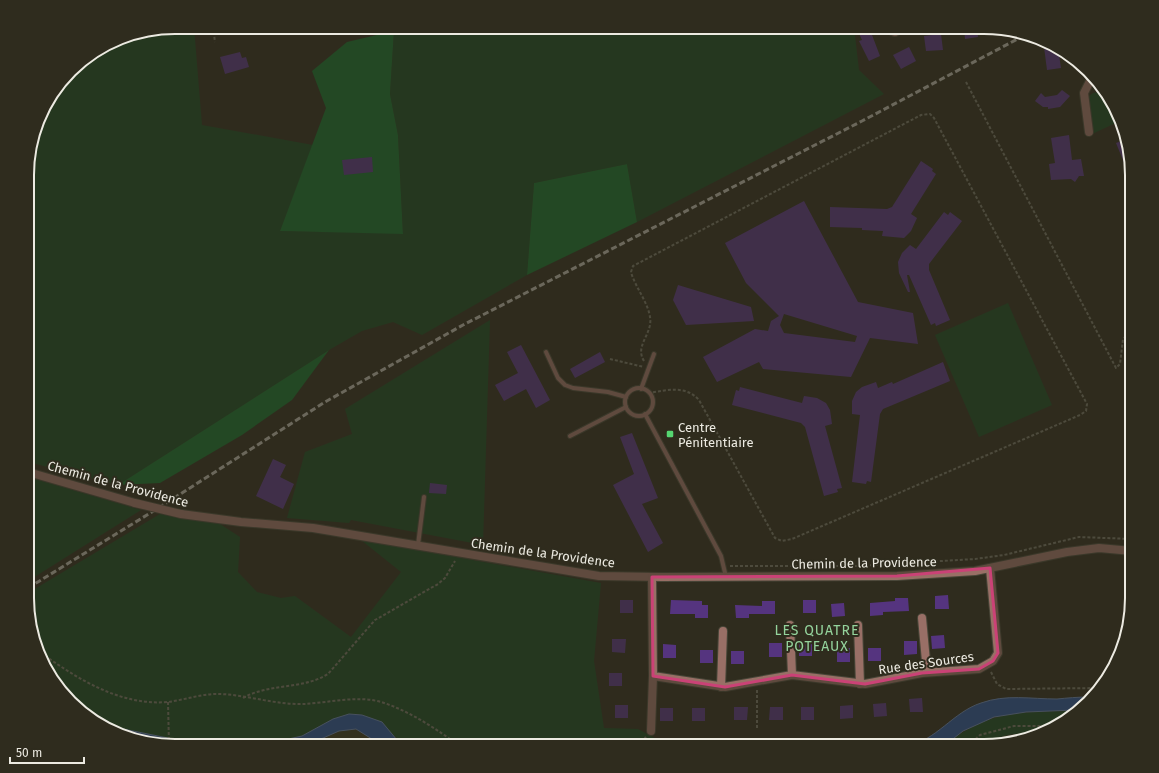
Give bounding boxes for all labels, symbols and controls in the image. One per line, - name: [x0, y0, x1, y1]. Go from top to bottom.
- place label: Centre Pénitentiaire: [678, 420, 754, 450]
- marker: Centre Pénitentiaire: [665, 429, 675, 439]
- street label: Chemin de la Providence: [46, 458, 190, 510]
- street label: Chemin de la Providence: [470, 535, 616, 571]
- street label: Chemin de la Providence: [791, 554, 937, 572]
- district label: LES QUATRE POTEAUX: [775, 622, 859, 655]
- street label: Rue des Sources: [877, 649, 975, 677]
- scale bar: [10, 739, 84, 765]
- text: 50 m: [16, 746, 42, 760]

